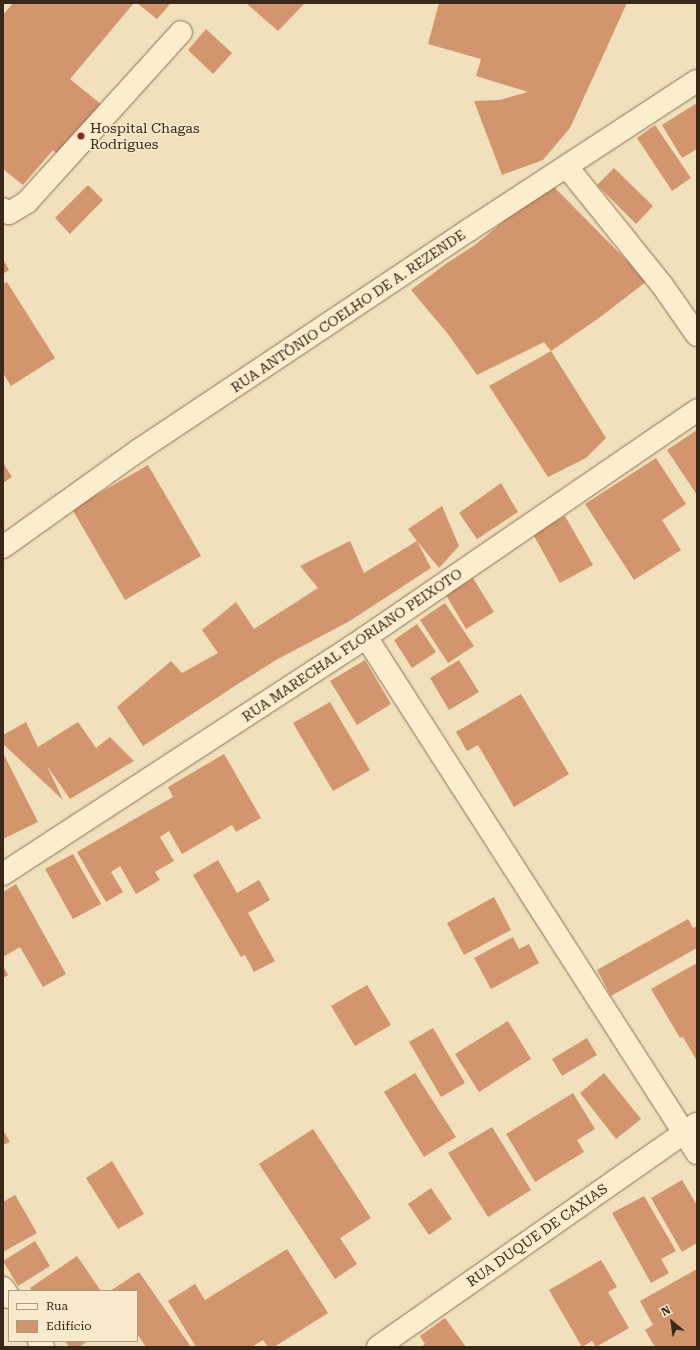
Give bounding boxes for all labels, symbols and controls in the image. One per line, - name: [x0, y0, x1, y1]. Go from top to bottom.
- place label: Hospital Chagas Rodrigues: [90, 120, 200, 152]
- marker: Hospital Chagas Rodrigues: [75, 130, 87, 142]
- street label: RUA ANTÔNIO COELHO DE A. REZENDE: [228, 226, 468, 396]
- street label: RUA MARECHAL FLORIANO PEIXOTO: [239, 565, 465, 725]
- street label: RUA DUQUE DE CAXIAS: [463, 1180, 611, 1290]
- legend: [8, 1290, 138, 1342]
- text: Rua: [46, 1299, 68, 1313]
- north arrow: [652, 1302, 692, 1342]
- text: N: [659, 1303, 673, 1319]
- text: Edifício: [46, 1319, 92, 1333]

